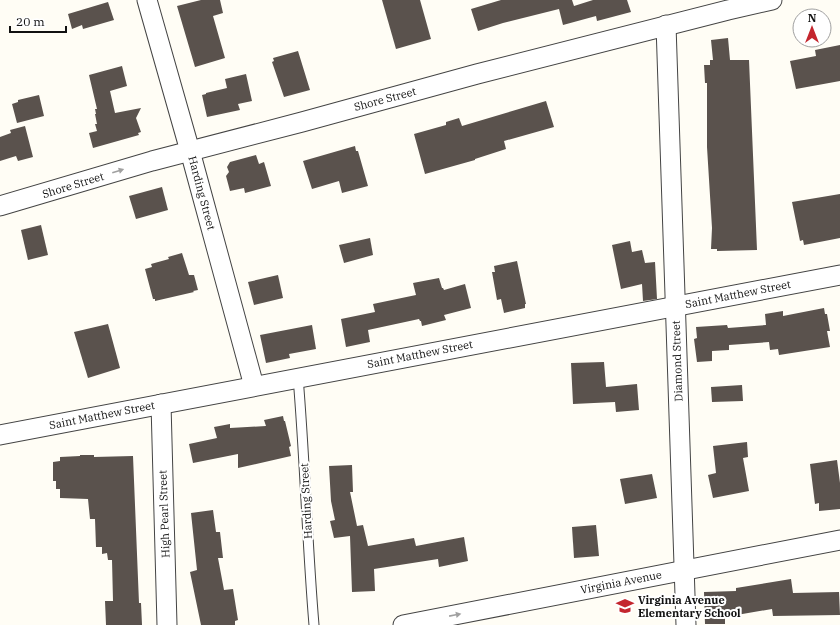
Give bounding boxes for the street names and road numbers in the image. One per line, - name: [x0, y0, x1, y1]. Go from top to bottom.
- street label: Shore Street: [352, 84, 418, 114]
- street label: Harding Street: [185, 154, 219, 232]
- street label: Shore Street: [40, 169, 106, 201]
- street label: Saint Matthew Street: [684, 277, 792, 311]
- street label: Diamond Street: [669, 320, 685, 402]
- street label: Saint Matthew Street: [366, 337, 474, 371]
- street label: Saint Matthew Street: [48, 398, 156, 432]
- street label: Harding Street: [297, 462, 315, 539]
- street label: High Pearl Street: [155, 470, 173, 558]
- street label: Virginia Avenue: [579, 567, 663, 597]

